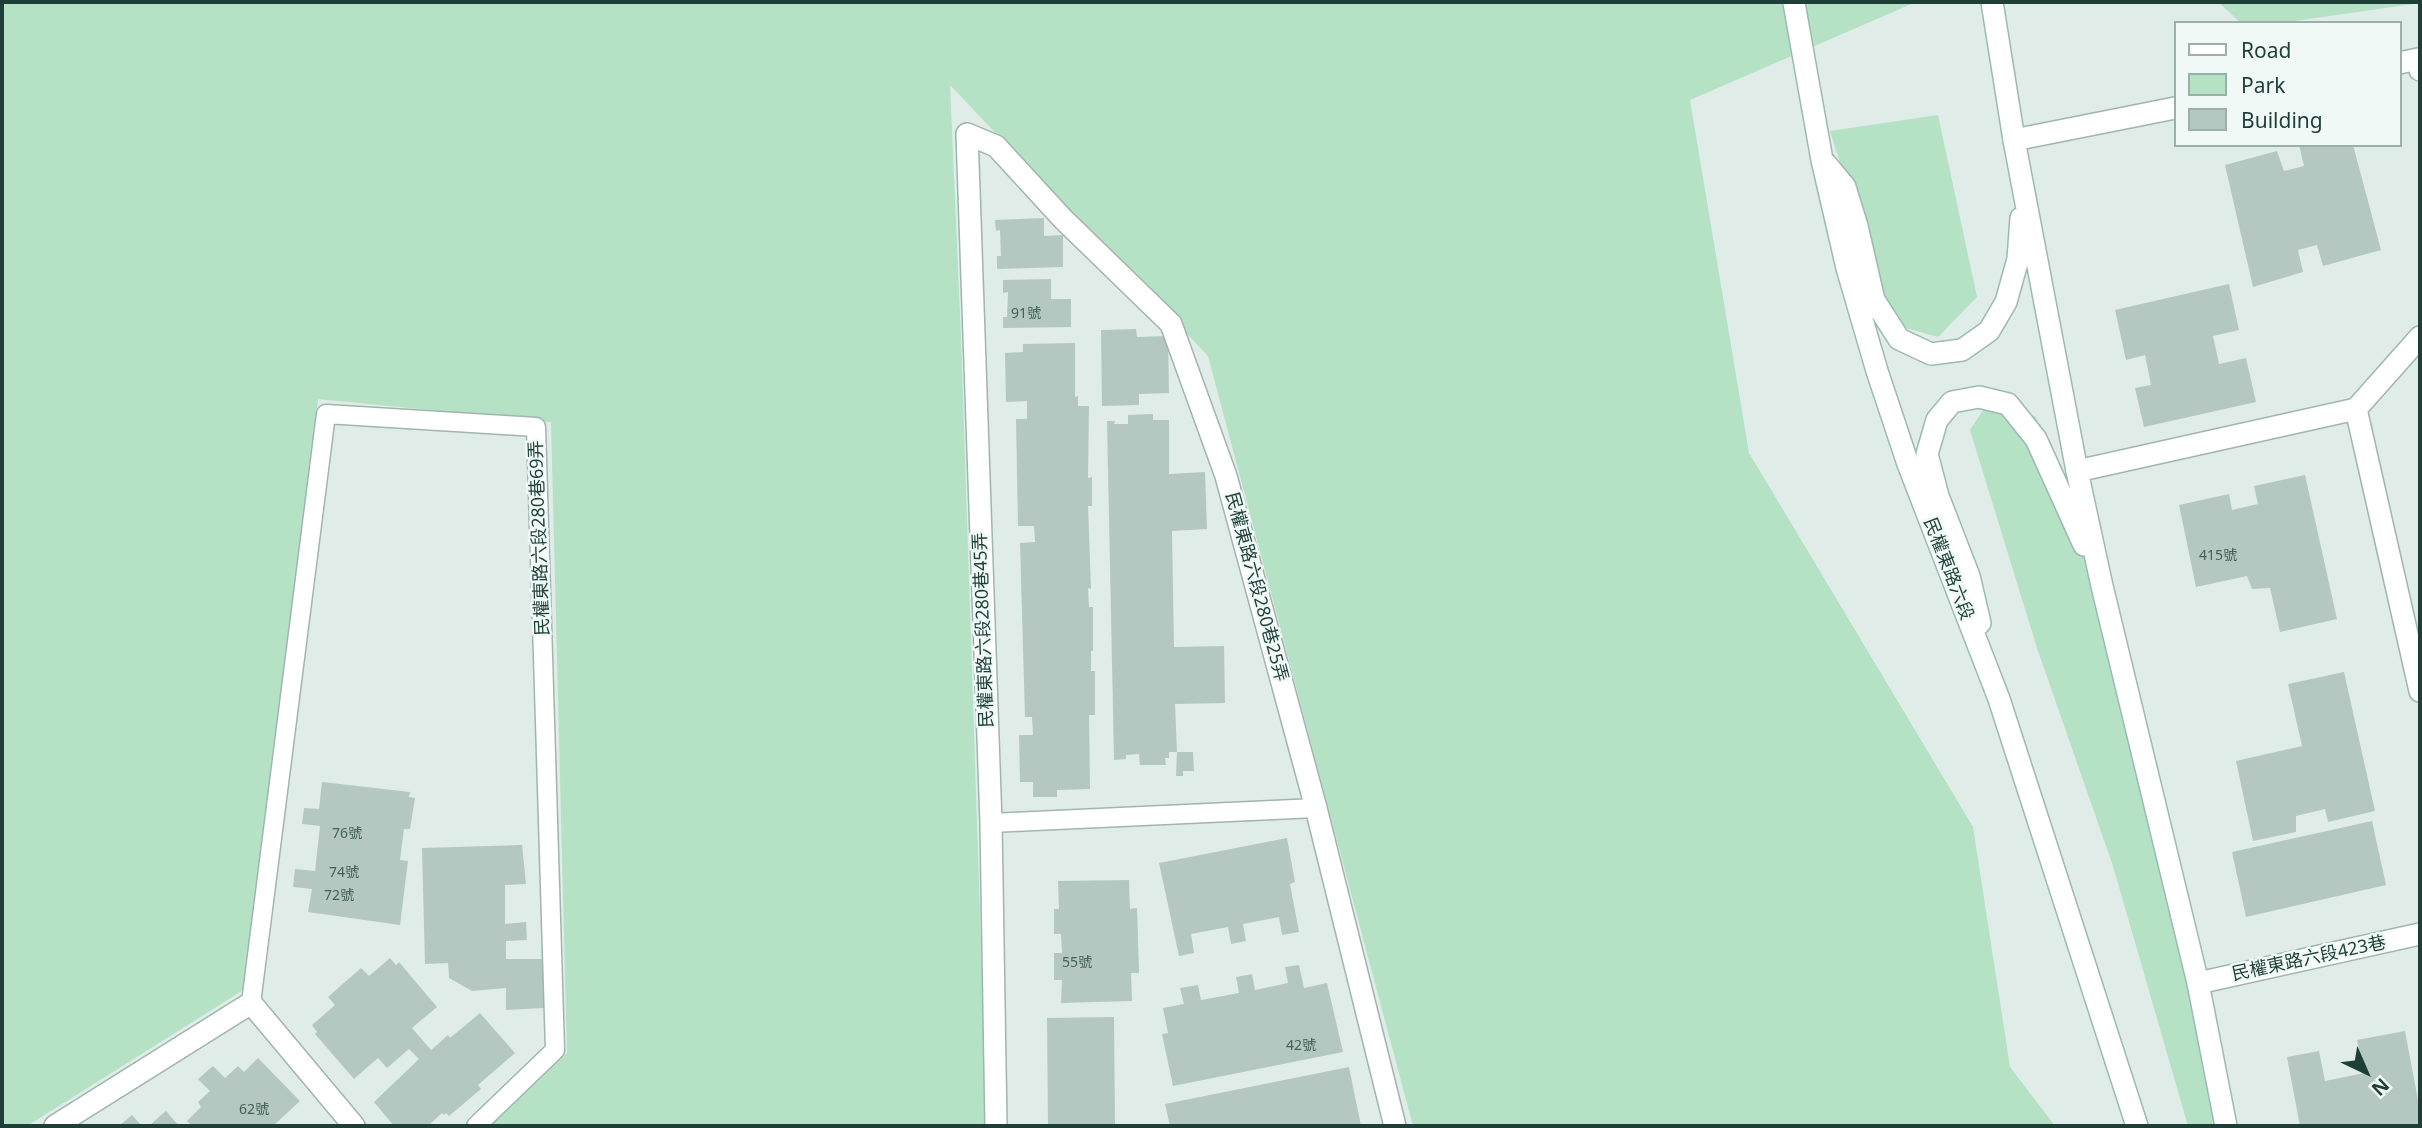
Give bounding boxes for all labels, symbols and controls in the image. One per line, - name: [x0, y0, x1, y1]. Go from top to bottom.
- legend: [2174, 21, 2401, 147]
- text: Road: [2241, 36, 2291, 64]
- text: Park: [2241, 71, 2285, 99]
- text: Building: [2241, 106, 2323, 134]
- house number: 91號: [1011, 306, 1041, 322]
- street label: 民權東路六段280巷69弄: [526, 440, 554, 636]
- street label: 民權東路六段280巷25弄: [1220, 490, 1292, 684]
- street label: 民權東路六段: [1919, 515, 1977, 623]
- street label: 民權東路六段280巷45弄: [970, 532, 998, 728]
- house number: 415號: [2199, 548, 2237, 564]
- house number: 76號: [332, 826, 362, 842]
- house number: 74號: [329, 865, 359, 881]
- house number: 72號: [324, 888, 354, 904]
- street label: 民權東路六段423巷: [2230, 932, 2388, 986]
- house number: 55號: [1062, 955, 1092, 971]
- north arrow: [2331, 1037, 2401, 1107]
- house number: 42號: [1286, 1038, 1316, 1054]
- text: N: [2366, 1072, 2395, 1102]
- house number: 62號: [239, 1102, 269, 1118]

